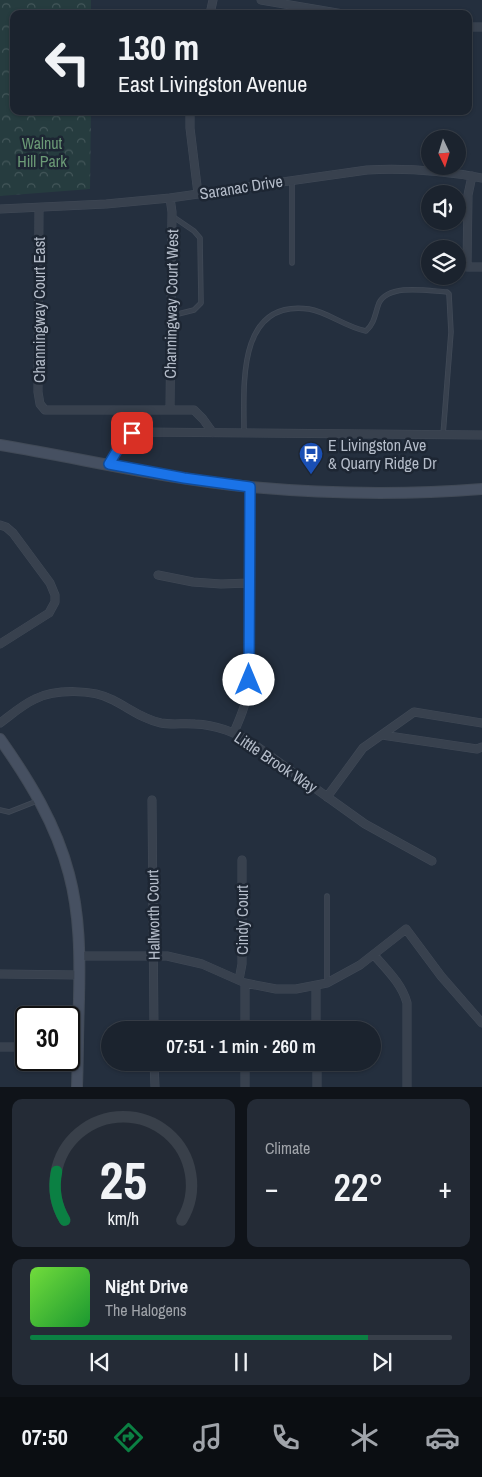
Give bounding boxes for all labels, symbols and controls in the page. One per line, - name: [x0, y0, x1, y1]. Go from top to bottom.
- text: 130 m: [118, 24, 199, 71]
- icon: left: [35, 30, 100, 95]
- text: East Livingston Avenue: [118, 69, 307, 99]
- north arrow: [421, 130, 466, 175]
- map controls: [421, 130, 466, 285]
- park label: Walnut Hill Park: [17, 132, 67, 172]
- street label: Saranac Drive: [198, 170, 284, 204]
- button: sound: [421, 185, 466, 230]
- street label: Channingway Court West: [159, 229, 183, 379]
- street label: Channingway Court East: [28, 237, 50, 383]
- button: layers: [421, 240, 466, 285]
- pin: [111, 412, 153, 454]
- icon: arrive: [118, 419, 146, 447]
- place label: E Livingston Ave & Quarry Ridge Dr: [328, 434, 437, 474]
- bus stop icon: E Livingston Ave & Quarry Ridge Dr: [298, 441, 324, 475]
- position arrow: [222, 653, 274, 705]
- street label: Little Brook Way: [230, 726, 322, 798]
- street label: Hallworth Court: [141, 869, 165, 960]
- street label: Cindy Court: [231, 885, 253, 955]
- speed limit sign: 30: [15, 1006, 80, 1071]
- text: 07:51 · 1 min · 260 m: [166, 1033, 316, 1059]
- text: Climate: [265, 1137, 310, 1159]
- text: 25: [100, 1145, 147, 1215]
- text: 22°: [334, 1162, 383, 1213]
- text: −: [265, 1169, 278, 1207]
- text: +: [439, 1169, 452, 1207]
- text: km/h: [108, 1207, 139, 1231]
- text: Night Drive: [105, 1273, 188, 1299]
- text: The Halogens: [105, 1299, 187, 1321]
- icon: previous: [86, 1348, 114, 1376]
- icon: pause: [227, 1348, 255, 1376]
- icon: next: [368, 1348, 396, 1376]
- icon: directions: [111, 1420, 146, 1455]
- icon: music: [190, 1420, 225, 1455]
- icon: phone: [268, 1420, 303, 1455]
- icon: climate: [347, 1420, 382, 1455]
- icon: car: [425, 1420, 460, 1455]
- text: 07:50: [22, 1422, 68, 1452]

